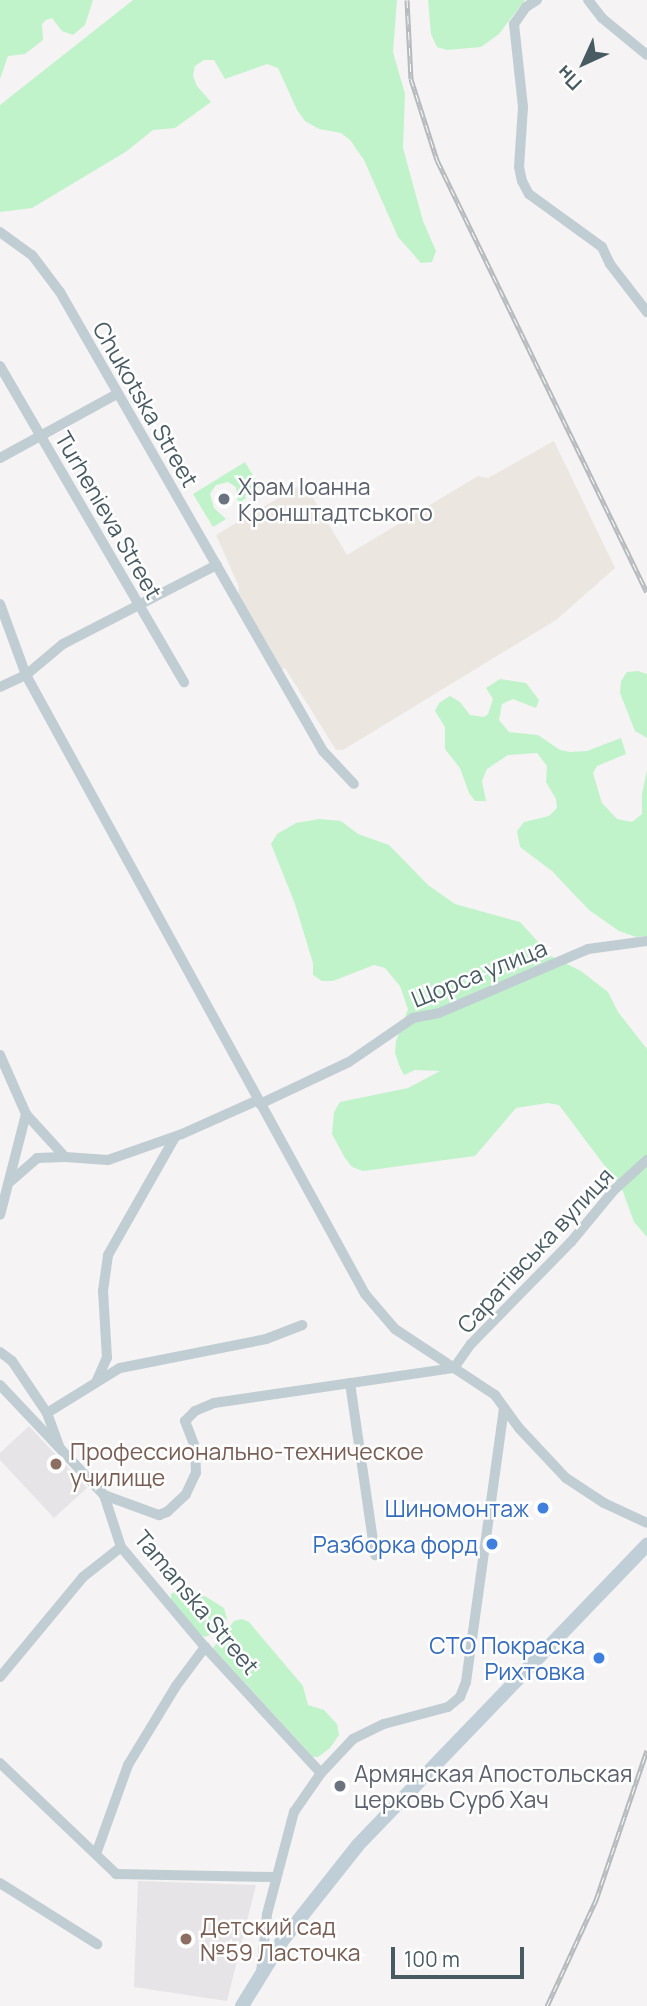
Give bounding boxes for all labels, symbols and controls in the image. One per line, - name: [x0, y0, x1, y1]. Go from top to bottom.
- north arrow: [549, 28, 619, 98]
- text: Пн: [551, 60, 587, 96]
- street label: Chukotska Street: [88, 316, 204, 492]
- street label: Turhenieva Street: [50, 426, 168, 604]
- place label: Храм Іоанна Кронштадтського: [238, 472, 433, 526]
- marker: Храм Іоанна Кронштадтського: [216, 491, 232, 507]
- street label: Щорса улица: [407, 933, 551, 1013]
- street label: Саратівська вулиця: [451, 1162, 619, 1338]
- place label: Профессионально-техническое училище: [70, 1437, 424, 1491]
- marker: Профессионально-техническое училище: [48, 1456, 64, 1472]
- place label: Шиномонтаж: [385, 1494, 529, 1522]
- marker: Шиномонтаж: [535, 1500, 551, 1516]
- street label: Tamanska Street: [129, 1524, 265, 1680]
- place label: Разборка форд: [313, 1530, 478, 1558]
- marker: Разборка форд: [484, 1536, 500, 1552]
- place label: СТО Покраска Рихтовка: [429, 1631, 585, 1685]
- marker: СТО Покраска Рихтовка: [591, 1650, 607, 1666]
- place label: Армянская Апостольская церковь Сурб Хач: [354, 1759, 632, 1813]
- marker: Армянская Апостольская церковь Сурб Хач: [332, 1778, 348, 1794]
- place label: Детский сад №59 Ласточка: [200, 1912, 361, 1966]
- marker: Детский сад №59 Ласточка: [178, 1931, 194, 1947]
- scale bar: [395, 1932, 528, 1976]
- text: 100 m: [404, 1945, 460, 1973]

